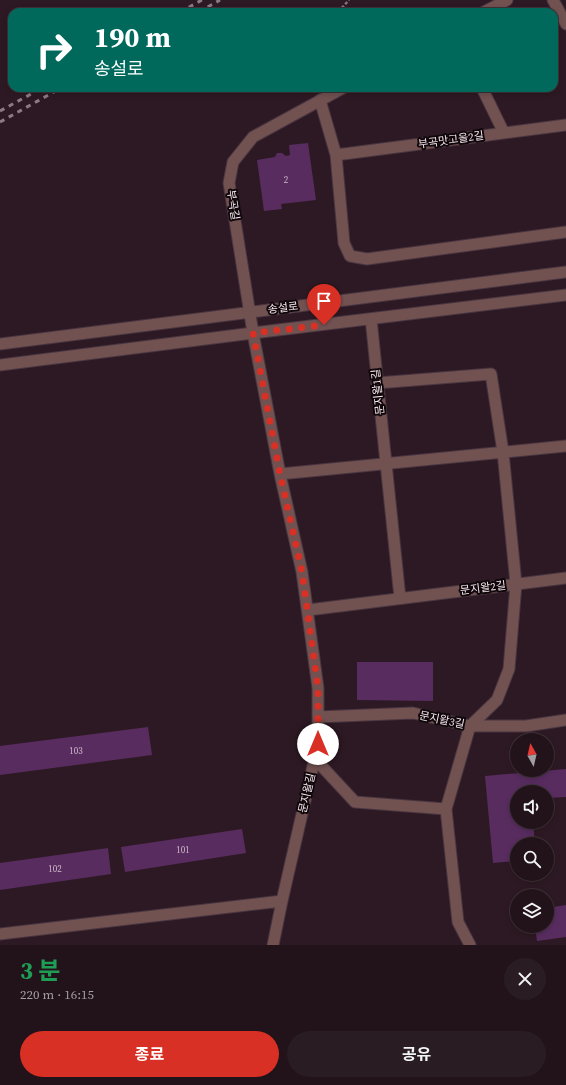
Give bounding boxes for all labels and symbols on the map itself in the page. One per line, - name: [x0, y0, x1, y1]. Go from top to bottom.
- street label: 부곡맛고을2길: [417, 128, 485, 152]
- house number: 2: [284, 174, 289, 186]
- street label: 부곡길: [223, 189, 243, 221]
- pin: [307, 284, 341, 325]
- street label: 송설로: [267, 299, 299, 317]
- street label: 문지왈1길: [368, 368, 388, 416]
- street label: 문지왈2길: [459, 578, 507, 598]
- street label: 문지왈3길: [418, 708, 466, 732]
- position arrow: [297, 723, 339, 765]
- north arrow: [510, 733, 554, 777]
- house number: 103: [69, 745, 83, 757]
- street label: 문지왈길: [295, 772, 319, 814]
- house number: 101: [176, 844, 190, 856]
- house number: 102: [48, 863, 62, 875]

